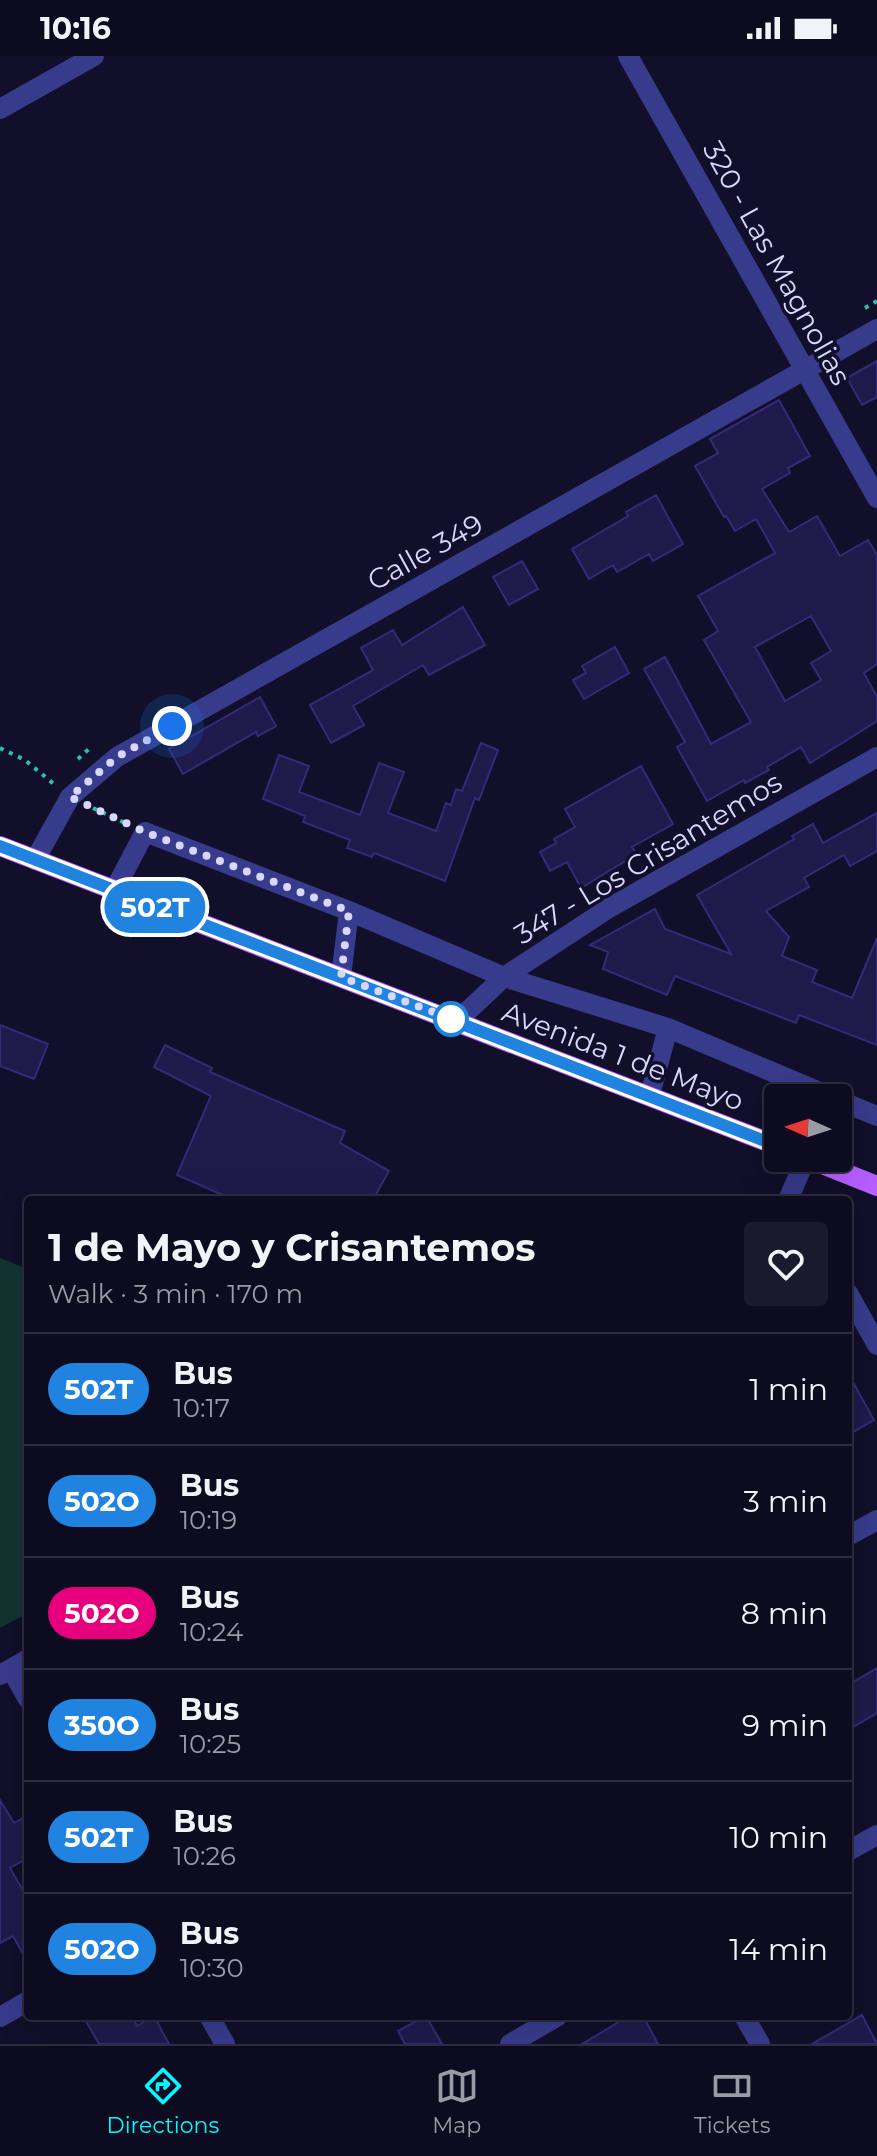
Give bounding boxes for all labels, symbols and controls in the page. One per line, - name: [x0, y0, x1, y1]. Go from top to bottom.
- text: 10:16: [40, 10, 111, 47]
- street label: 320 - Las Magnolias: [696, 135, 858, 391]
- street label: Calle 349: [361, 506, 489, 598]
- your location: [152, 706, 192, 746]
- street label: 347 - Los Crisantemos: [508, 765, 788, 951]
- line badge: 502T: [99, 881, 211, 933]
- text: 502T: [120, 890, 190, 924]
- street label: Avenida 1 de Mayo: [497, 994, 749, 1118]
- unlabelled marker: [434, 1002, 468, 1036]
- north arrow: [764, 1084, 852, 1172]
- map controls: [764, 1084, 852, 1172]
- button: heart: [744, 1222, 828, 1306]
- text: 1 de Mayo y Crisantemos: [48, 1224, 535, 1271]
- text: Walk · 3 min · 170 m: [48, 1278, 303, 1310]
- text: Bus: [173, 1355, 233, 1392]
- text: 1 min: [749, 1371, 828, 1408]
- text: 502T: [64, 1372, 133, 1406]
- text: 10:17: [173, 1392, 230, 1424]
- text: Bus: [180, 1467, 239, 1504]
- text: 3 min: [743, 1483, 828, 1520]
- text: 502O: [64, 1484, 140, 1518]
- text: 10:19: [180, 1504, 237, 1536]
- text: Bus: [180, 1579, 239, 1616]
- text: 8 min: [741, 1595, 828, 1632]
- text: 502O: [64, 1596, 140, 1630]
- text: 10:24: [180, 1616, 243, 1648]
- text: Bus: [180, 1691, 239, 1728]
- text: 9 min: [742, 1707, 828, 1744]
- text: 350O: [64, 1708, 140, 1742]
- text: 10:25: [180, 1728, 241, 1760]
- text: Bus: [173, 1803, 233, 1840]
- text: 10 min: [729, 1819, 828, 1856]
- text: 502T: [64, 1820, 133, 1854]
- text: 10:26: [173, 1840, 236, 1872]
- text: Bus: [180, 1915, 239, 1952]
- text: 14 min: [729, 1931, 828, 1968]
- text: 502O: [64, 1932, 140, 1966]
- text: 10:30: [180, 1952, 244, 1984]
- tab: Directions: [106, 2064, 219, 2139]
- tab: Map: [432, 2064, 481, 2139]
- tab: Tickets: [694, 2064, 770, 2139]

